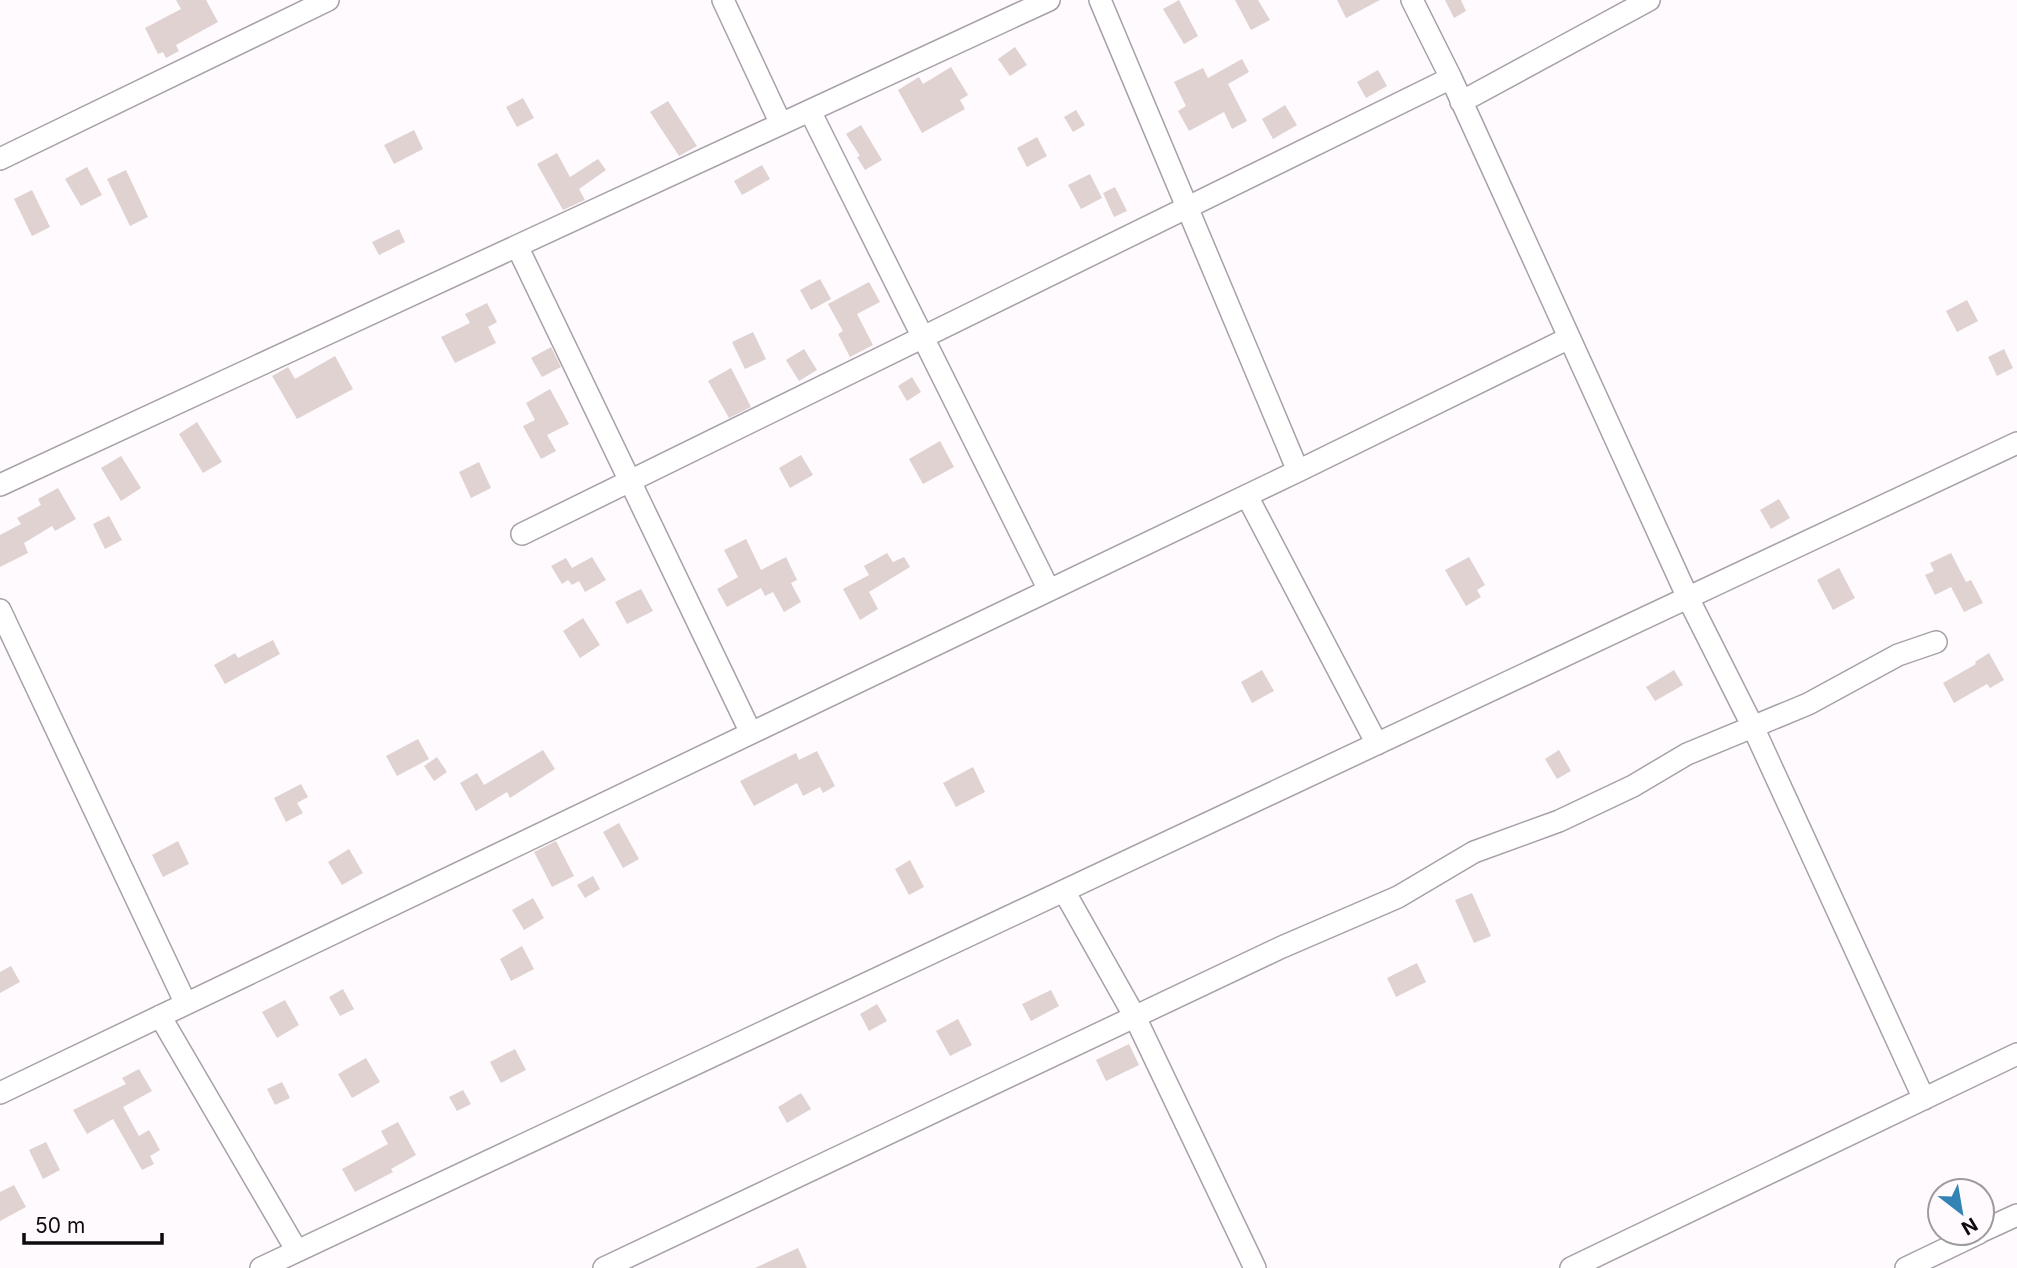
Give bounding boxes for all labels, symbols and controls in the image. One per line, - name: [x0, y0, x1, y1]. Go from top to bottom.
- north arrow: [1926, 1177, 1996, 1247]
- scale bar: [24, 1202, 163, 1246]
- text: 50 m: [35, 1213, 85, 1238]
- text: N: [1957, 1213, 1982, 1240]

